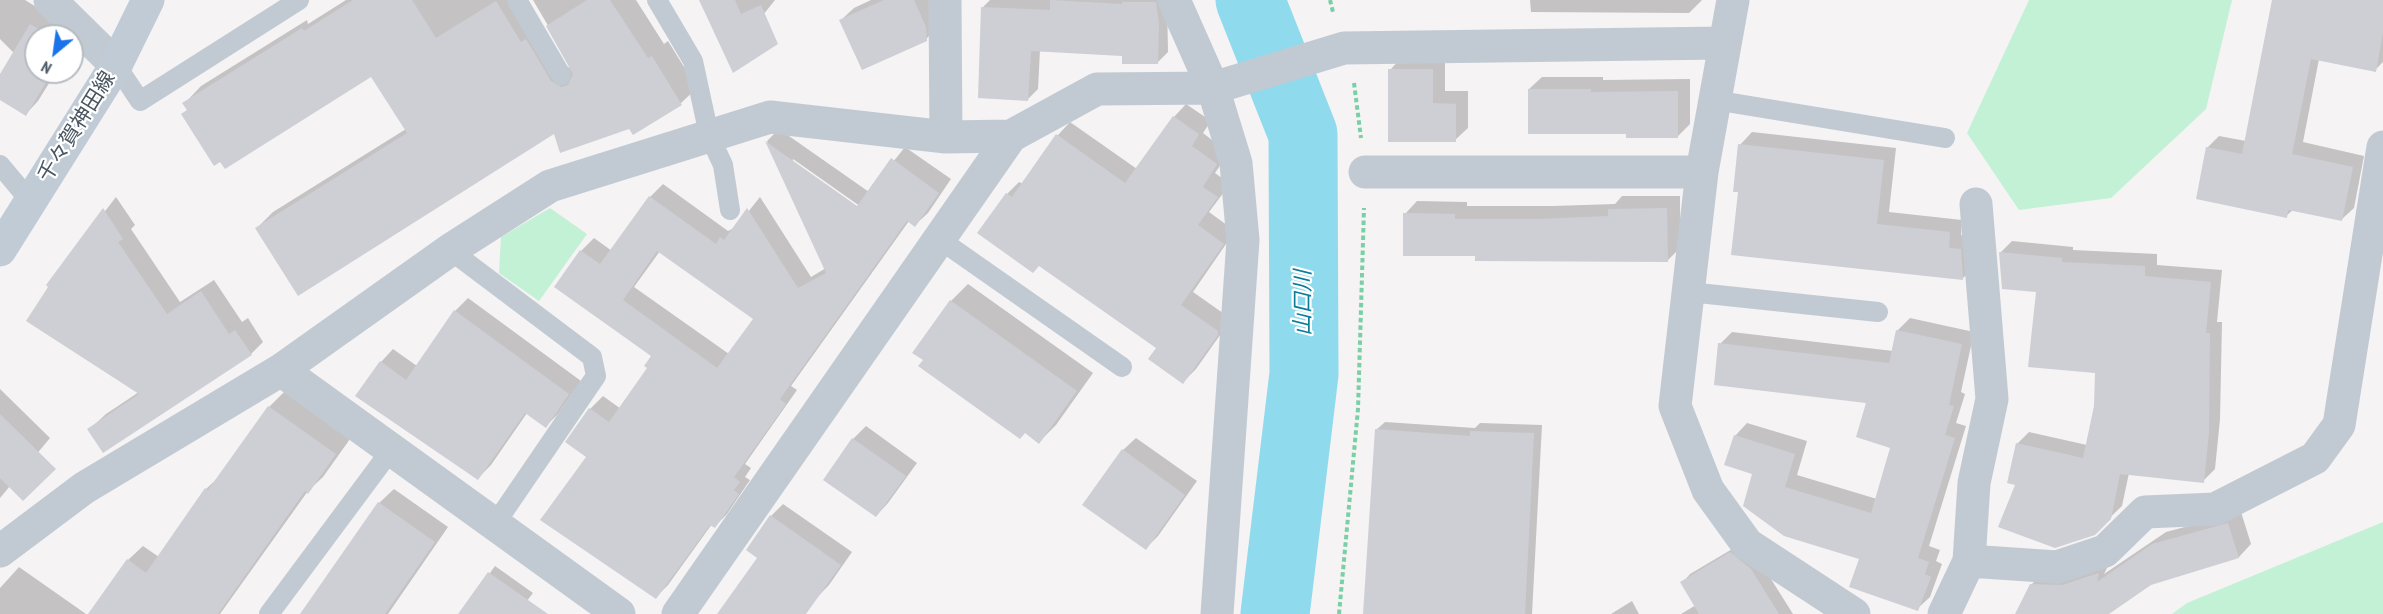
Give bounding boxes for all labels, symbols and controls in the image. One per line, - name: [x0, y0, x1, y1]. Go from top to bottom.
- north arrow: [24, 24, 84, 84]
- text: N: [38, 57, 55, 79]
- street label: 千々賀神田線: [33, 67, 121, 187]
- water label: 山口川: [1291, 270, 1317, 336]

